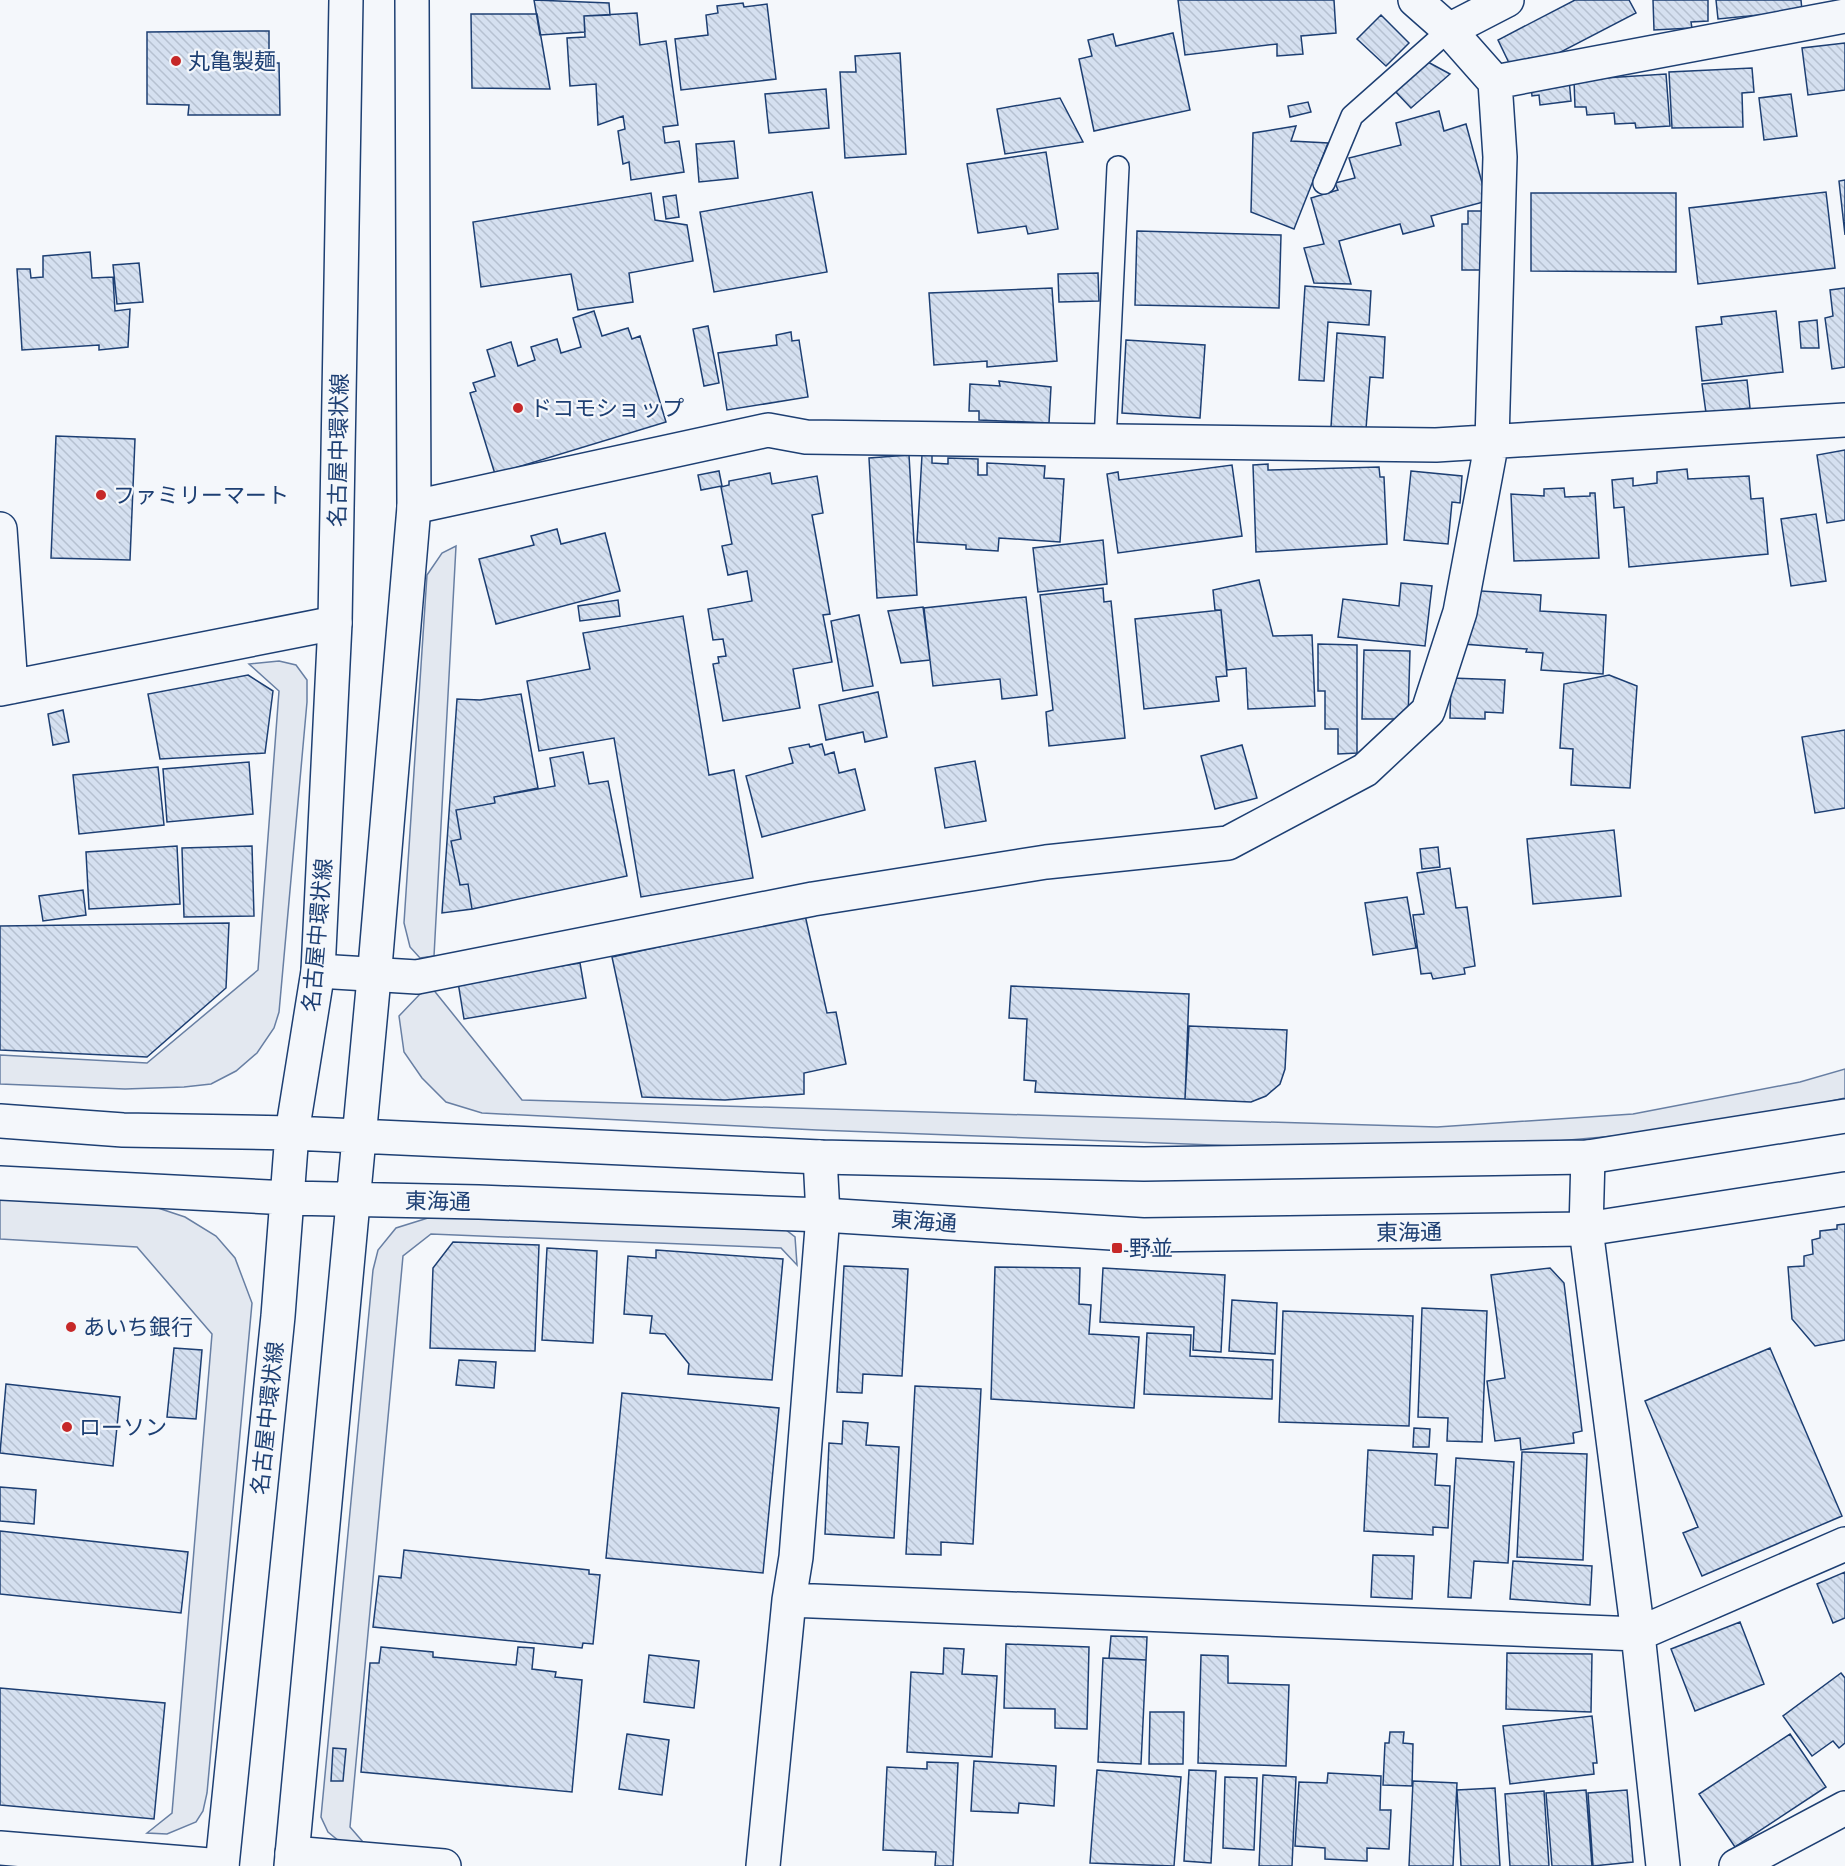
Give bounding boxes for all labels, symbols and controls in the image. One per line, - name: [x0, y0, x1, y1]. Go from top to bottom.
- place label: 丸亀製麺: [188, 45, 276, 77]
- marker: 丸亀製麺: [169, 54, 183, 68]
- street label: 名古屋中環状線: [321, 373, 355, 527]
- place label: ドコモショップ: [530, 392, 684, 424]
- marker: ドコモショップ: [511, 401, 525, 415]
- place label: ファミリーマート: [113, 479, 289, 511]
- marker: ファミリーマート: [94, 488, 108, 502]
- street label: 名古屋中環状線: [294, 857, 340, 1013]
- street label: 東海通: [405, 1184, 471, 1218]
- street label: 東海通: [890, 1203, 958, 1239]
- street label: 東海通: [1376, 1215, 1442, 1249]
- place label: 野並: [1129, 1232, 1173, 1264]
- marker: 野並: [1110, 1241, 1124, 1255]
- place label: あいち銀行: [83, 1311, 193, 1343]
- marker: あいち銀行: [64, 1320, 78, 1334]
- street label: 名古屋中環状線: [243, 1340, 291, 1496]
- place label: ローソン: [79, 1411, 167, 1443]
- marker: ローソン: [60, 1420, 74, 1434]

